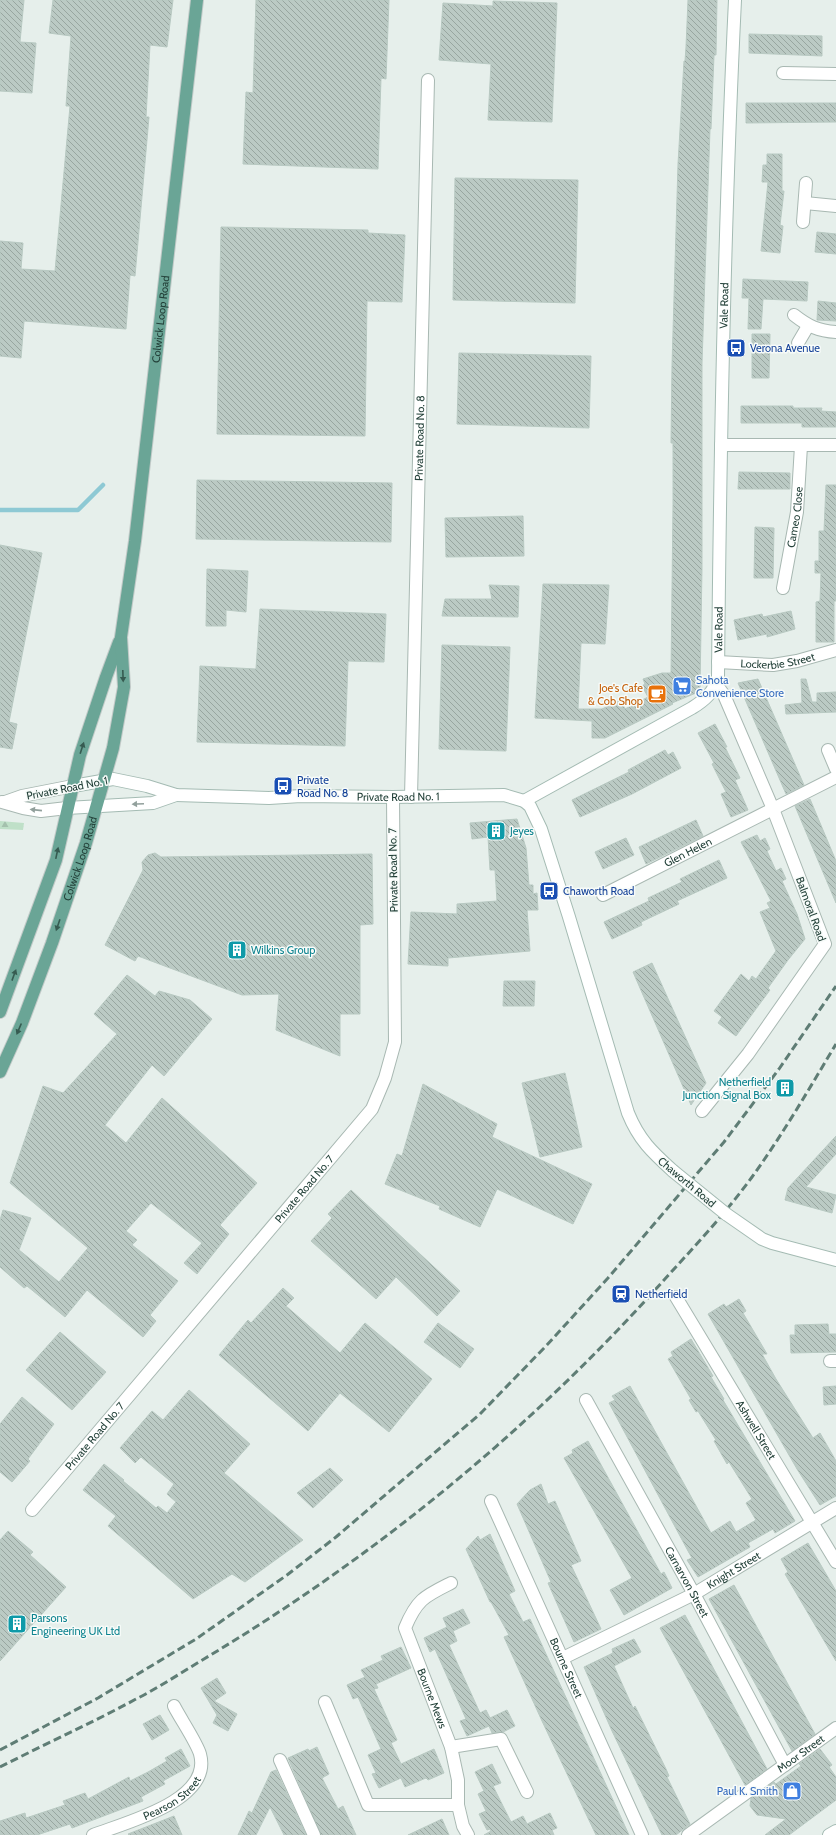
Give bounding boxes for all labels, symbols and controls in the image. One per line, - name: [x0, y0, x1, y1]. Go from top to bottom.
- street label: Colwick Loop Road: [148, 275, 172, 364]
- street label: Vale Road: [716, 282, 732, 329]
- bus stop icon: Verona Avenue: [725, 337, 747, 359]
- place label: Verona Avenue: [750, 341, 820, 355]
- street label: Private Road No. 8: [411, 395, 428, 481]
- street label: Cameo Close: [784, 486, 806, 549]
- street label: Vale Road: [711, 606, 726, 653]
- street label: Lockerbie Street: [740, 649, 817, 672]
- one-way arrow: [120, 670, 126, 683]
- place label: Sahota Convenience Store: [696, 673, 784, 700]
- supermarket icon: Sahota Convenience Store: [671, 675, 693, 697]
- place label: Joe's Cafe & Cob Shop: [588, 681, 643, 708]
- cafe icon: Joe's Cafe & Cob Shop: [646, 683, 668, 705]
- one-way arrow: [79, 742, 85, 754]
- street label: Private Road No. 1: [25, 773, 109, 803]
- place label: Private Road No. 8: [297, 773, 348, 800]
- bus stop icon: Private Road No. 8: [272, 775, 294, 797]
- street label: Private Road No. 1: [357, 789, 440, 804]
- one-way arrow: [132, 800, 144, 807]
- one-way arrow: [30, 806, 42, 813]
- street label: Colwick Loop Road: [60, 815, 100, 903]
- building icon: Jeyes: [485, 820, 507, 842]
- place label: Jeyes: [509, 824, 534, 838]
- street label: Private Road No. 7: [385, 827, 401, 912]
- street label: Glen Helen: [661, 834, 714, 870]
- one-way arrow: [55, 847, 61, 859]
- street label: Balmoral Road: [793, 875, 829, 943]
- bus stop icon: Chaworth Road: [538, 880, 560, 902]
- place label: Chaworth Road: [563, 884, 634, 898]
- one-way arrow: [55, 920, 61, 932]
- building icon: Wilkins Group: [226, 939, 248, 961]
- place label: Wilkins Group: [251, 943, 315, 957]
- one-way arrow: [12, 969, 18, 981]
- one-way arrow: [16, 1024, 22, 1035]
- place label: Netherfield Junction Signal Box: [681, 1075, 772, 1102]
- building icon: Netherfield Junction Signal Box: [774, 1077, 796, 1099]
- street label: Private Road No. 7: [272, 1152, 337, 1226]
- street label: Chaworth Road: [655, 1154, 719, 1210]
- station icon: Netherfield: [610, 1283, 632, 1305]
- place label: Netherfield: [635, 1287, 687, 1301]
- street label: Ashwell Street: [733, 1397, 780, 1462]
- street label: Private Road No. 7: [62, 1399, 128, 1473]
- street label: Carnarvon Street: [662, 1544, 712, 1620]
- street label: Knight Street: [704, 1548, 763, 1592]
- place label: Parsons Engineering UK Ltd: [31, 1611, 120, 1638]
- building icon: Parsons Engineering UK Ltd: [6, 1613, 28, 1635]
- street label: Bourne Street: [547, 1635, 586, 1700]
- street label: Bourne Mews: [414, 1666, 450, 1731]
- street label: Moor Street: [774, 1732, 827, 1775]
- street label: Pearson Street: [141, 1774, 204, 1823]
- shop icon: Paul K. Smith: [781, 1780, 803, 1802]
- place label: Paul K. Smith: [717, 1784, 778, 1798]

